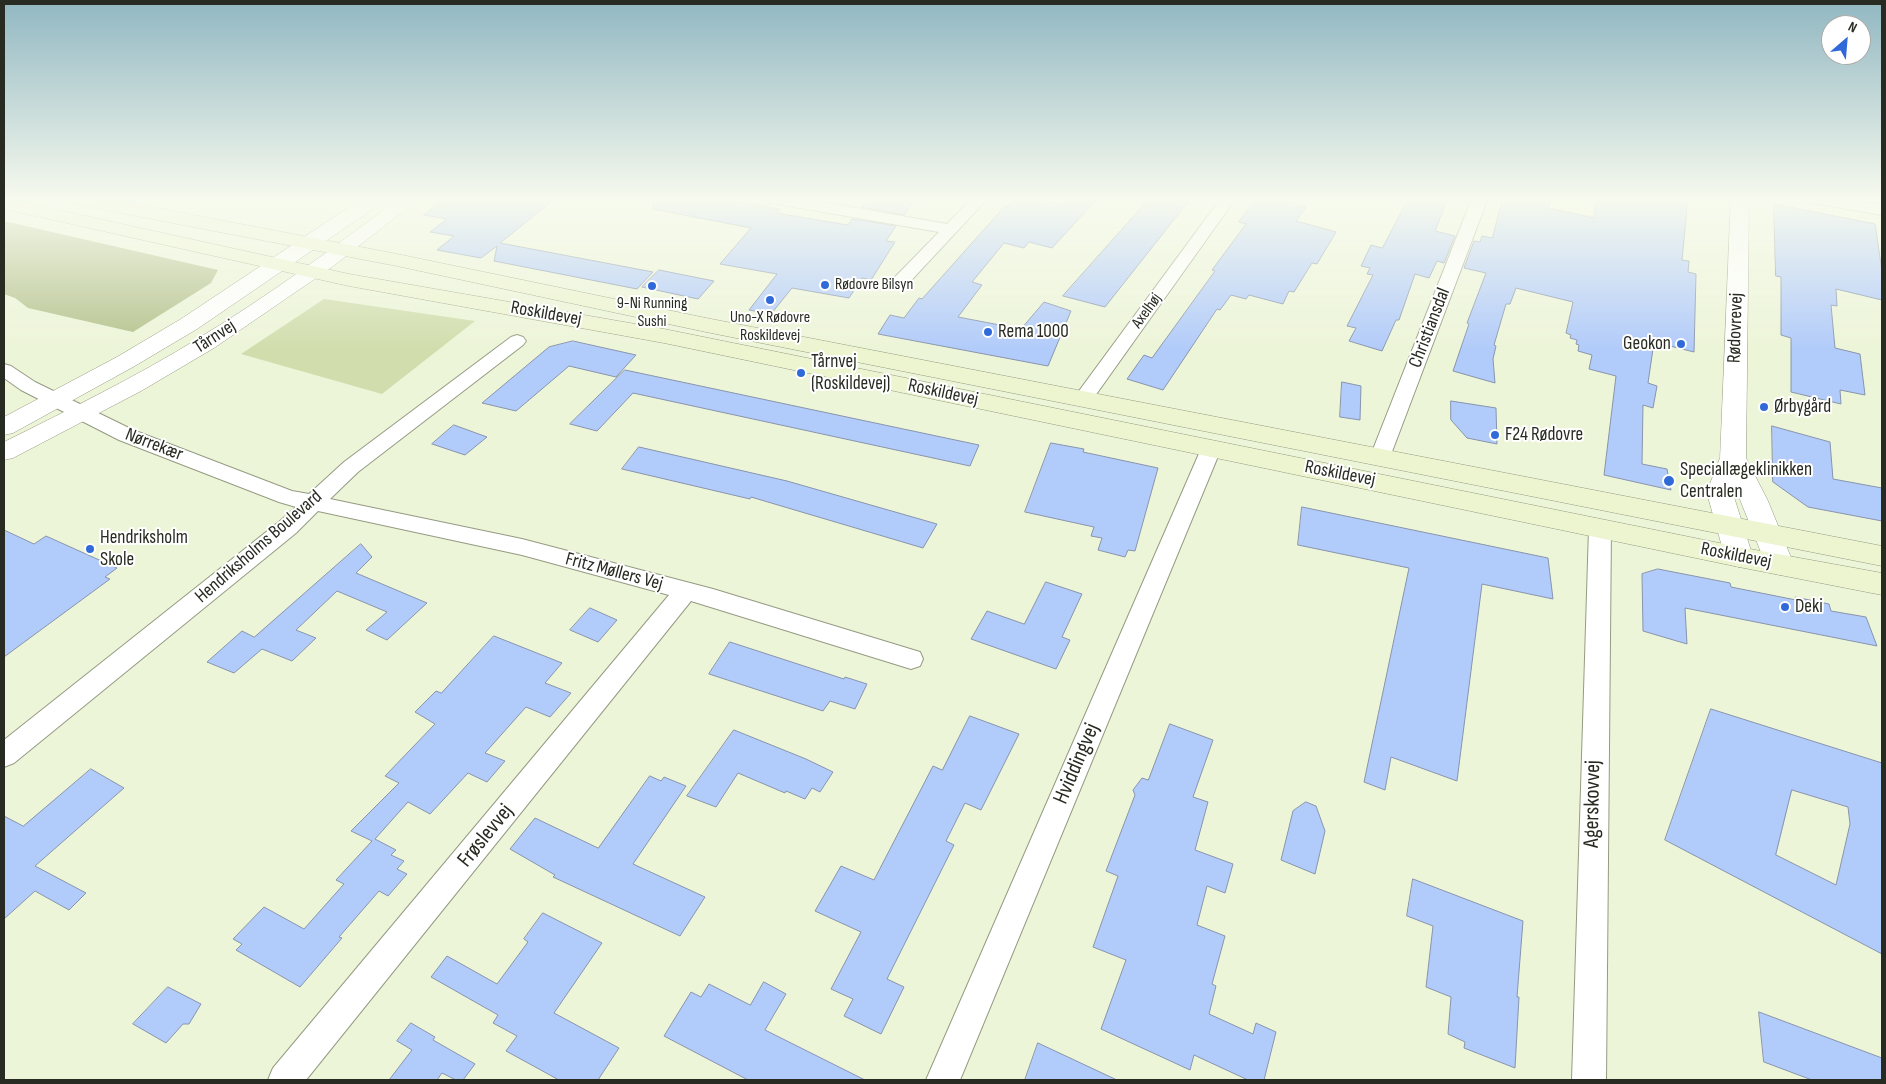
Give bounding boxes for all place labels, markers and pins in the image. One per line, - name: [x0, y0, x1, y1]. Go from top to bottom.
- place label: Rødovre Bilsyn: [835, 275, 913, 295]
- marker: Rødovre Bilsyn: [819, 279, 831, 291]
- marker: 9-Ni Running Sushi: [646, 280, 658, 292]
- place label: 9-Ni Running Sushi: [617, 294, 687, 332]
- marker: Uno-X Rødovre Roskildevej: [764, 294, 776, 306]
- place label: Uno-X Rødovre Roskildevej: [730, 308, 810, 346]
- place label: Rema 1000: [998, 321, 1069, 343]
- marker: Rema 1000: [982, 326, 994, 338]
- place label: Geokon: [1623, 333, 1671, 355]
- marker: Geokon: [1675, 338, 1687, 350]
- place label: Tårnvej (Roskildevej): [811, 351, 890, 395]
- marker: Tårnvej (Roskildevej): [795, 367, 807, 379]
- place label: Ørbygård: [1774, 396, 1831, 418]
- marker: Ørbygård: [1758, 401, 1770, 413]
- place label: F24 Rødovre: [1505, 424, 1583, 446]
- marker: F24 Rødovre: [1489, 429, 1501, 441]
- place label: Speciallægeklinikken Centralen: [1680, 459, 1812, 503]
- marker: Speciallægeklinikken Centralen: [1662, 474, 1676, 488]
- place label: Hendriksholm Skole: [100, 527, 188, 571]
- marker: Hendriksholm Skole: [84, 543, 96, 555]
- place label: Deki: [1795, 596, 1823, 618]
- marker: Deki: [1779, 601, 1791, 613]

